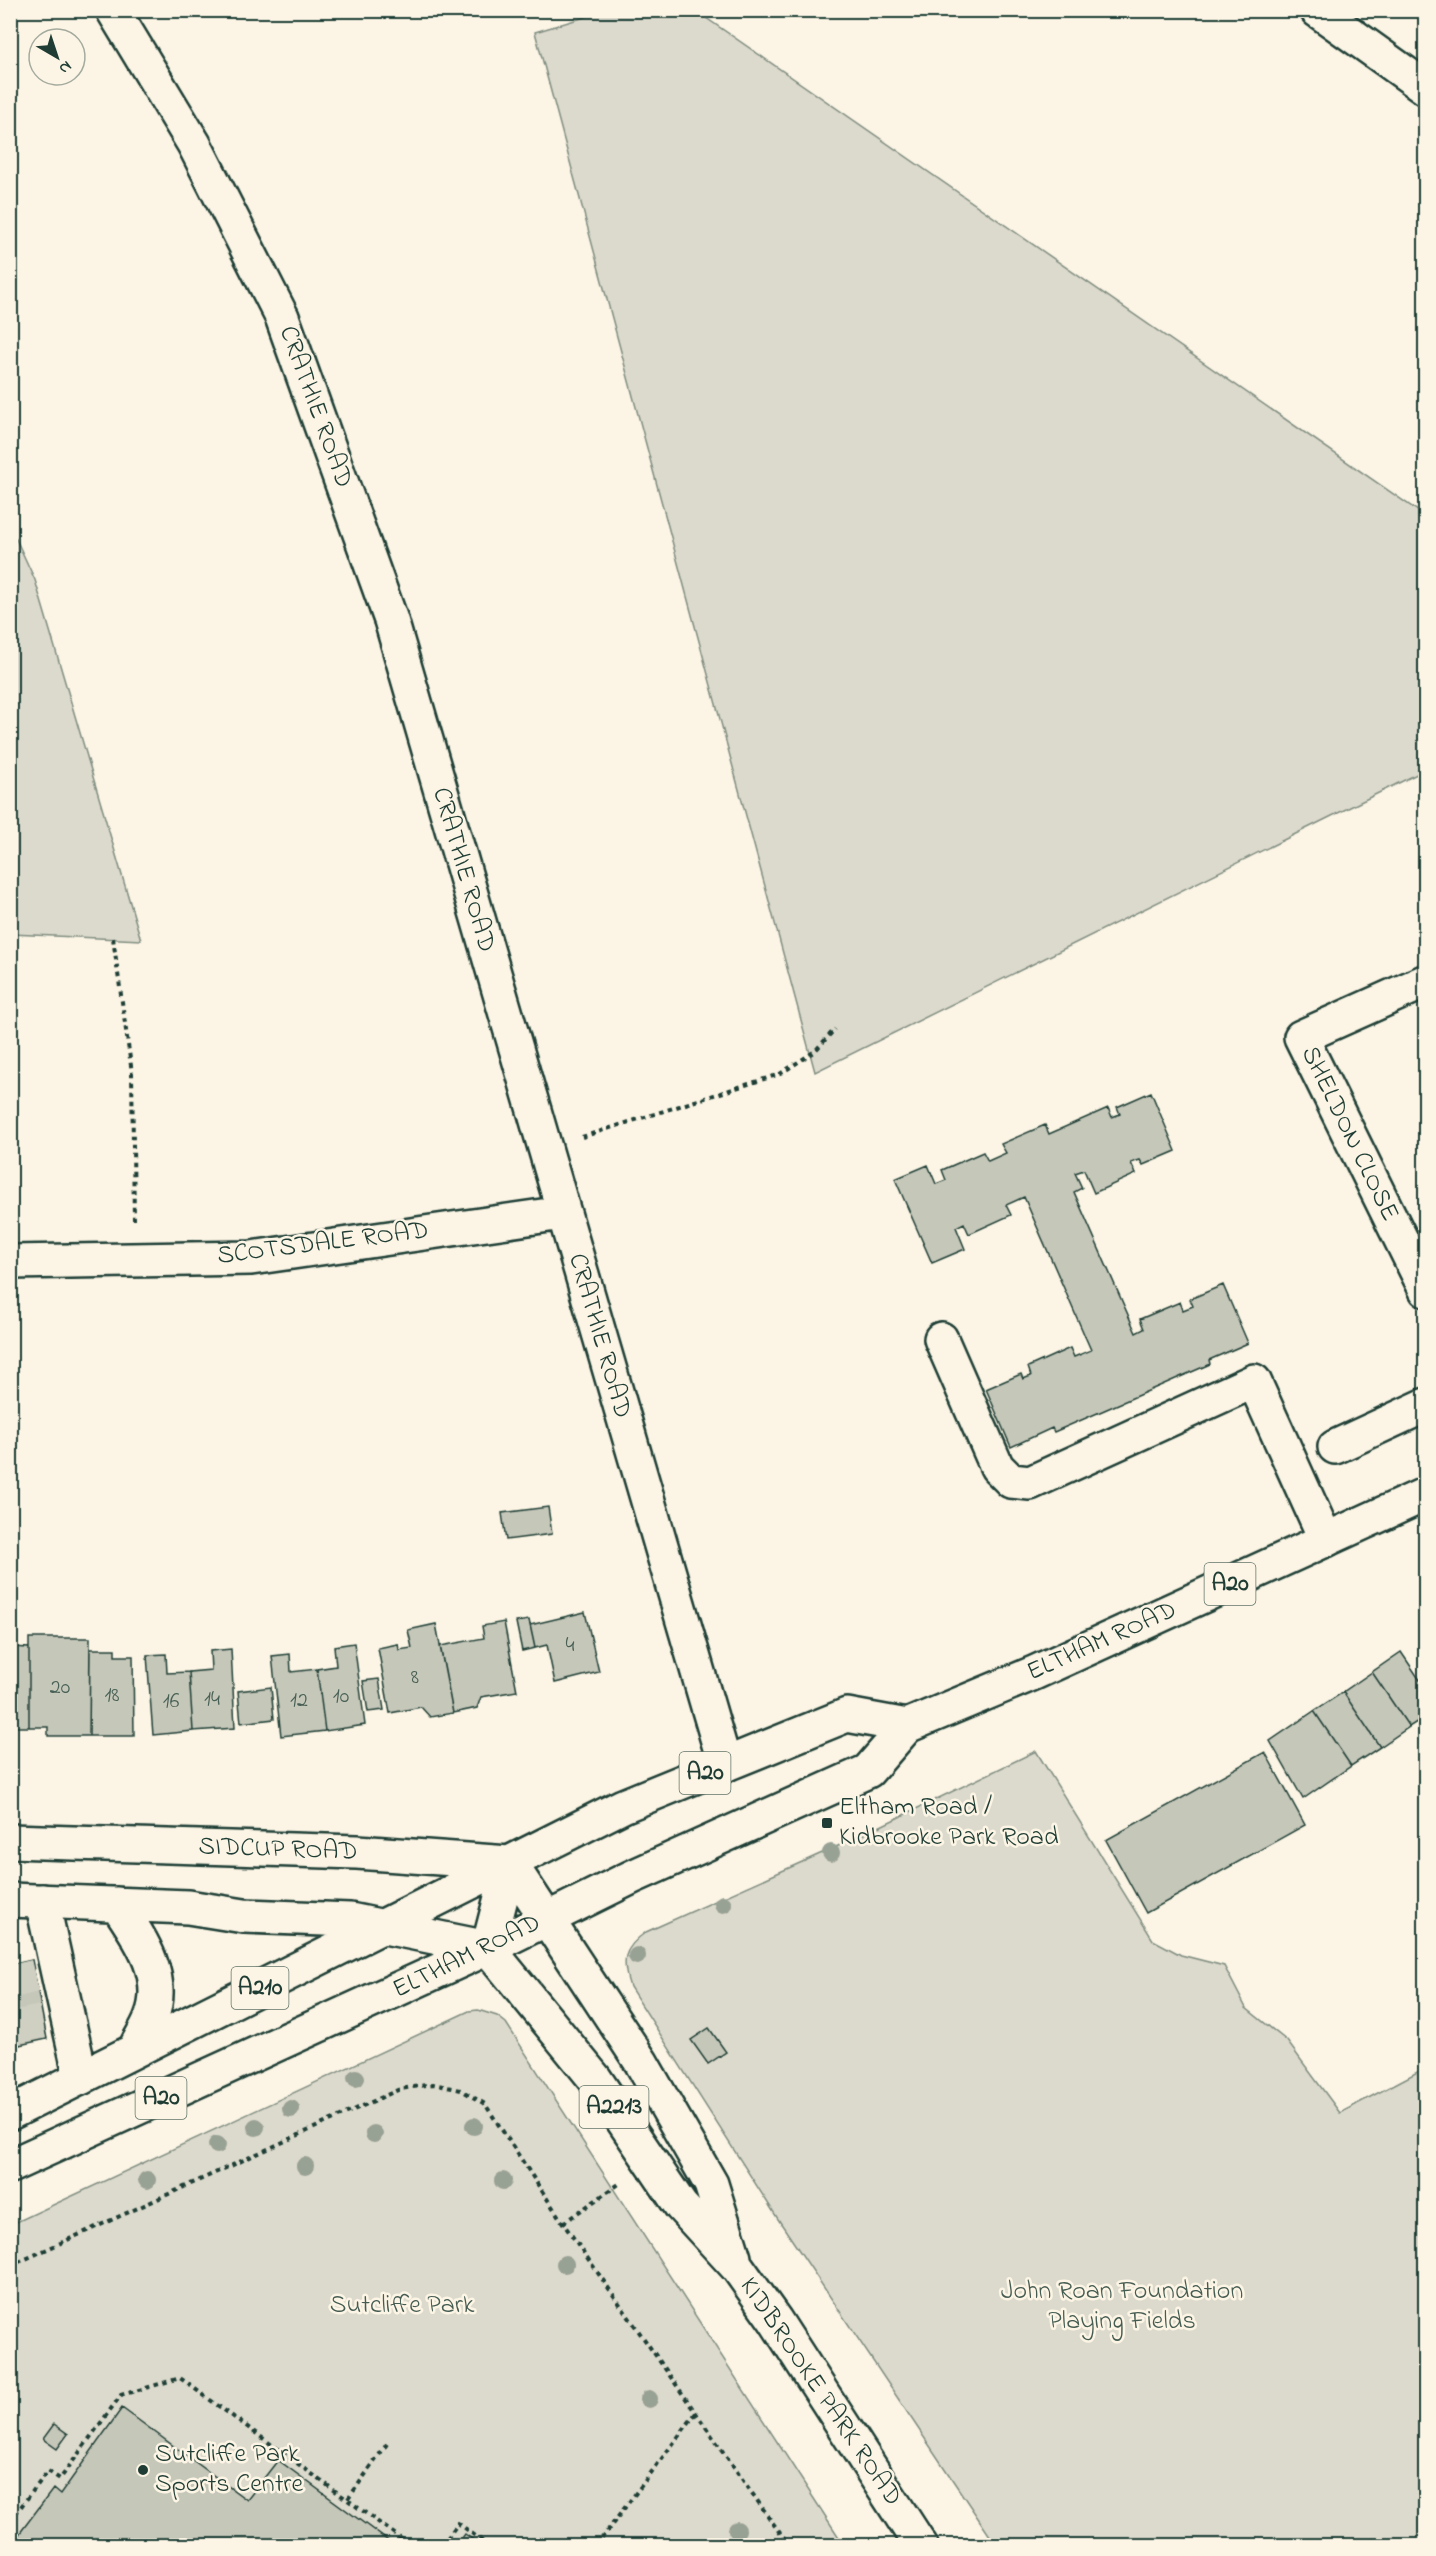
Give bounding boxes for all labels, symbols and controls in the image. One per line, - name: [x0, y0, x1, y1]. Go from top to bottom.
- north arrow: [27, 27, 87, 87]
- text: N: [53, 54, 77, 80]
- street label: CRATHIE ROAD: [268, 321, 362, 493]
- street label: CRATHIE ROAD: [421, 783, 505, 957]
- street label: SHELDON CLOSE: [1290, 1040, 1408, 1228]
- street label: SCOTSDALE ROAD: [215, 1212, 431, 1276]
- street label: CRATHIE ROAD: [557, 1249, 641, 1423]
- road number: A20: [1204, 1563, 1256, 1605]
- street label: ELTHAM ROAD: [1021, 1592, 1183, 1692]
- house number: 4: [565, 1630, 575, 1662]
- house number: 8: [411, 1662, 419, 1694]
- house number: 20: [50, 1672, 70, 1704]
- house number: 18: [104, 1680, 120, 1712]
- house number: 10: [333, 1681, 349, 1713]
- house number: 14: [204, 1684, 220, 1716]
- house number: 12: [290, 1685, 308, 1717]
- house number: 16: [163, 1686, 180, 1718]
- road number: A20: [680, 1752, 730, 1794]
- place label: Eltham Road / Kidbrooke Park Road: [839, 1789, 1059, 1857]
- marker: Eltham Road / Kidbrooke Park Road: [820, 1816, 834, 1830]
- street label: SIDCUP ROAD: [198, 1828, 358, 1872]
- street label: ELTHAM ROAD: [387, 1905, 547, 2009]
- road number: A210: [232, 1967, 288, 2009]
- road number: A20: [136, 2077, 186, 2119]
- road number: A2213: [580, 2086, 648, 2128]
- street label: KIDBROOKE PARK ROAD: [729, 2270, 911, 2514]
- park label: John Roan Foundation Playing Fields: [1001, 2273, 1243, 2341]
- park label: Sutcliffe Park: [330, 2287, 475, 2325]
- place label: Sutcliffe Park Sports Centre: [155, 2436, 303, 2504]
- marker: Sutcliffe Park Sports Centre: [136, 2463, 150, 2477]

